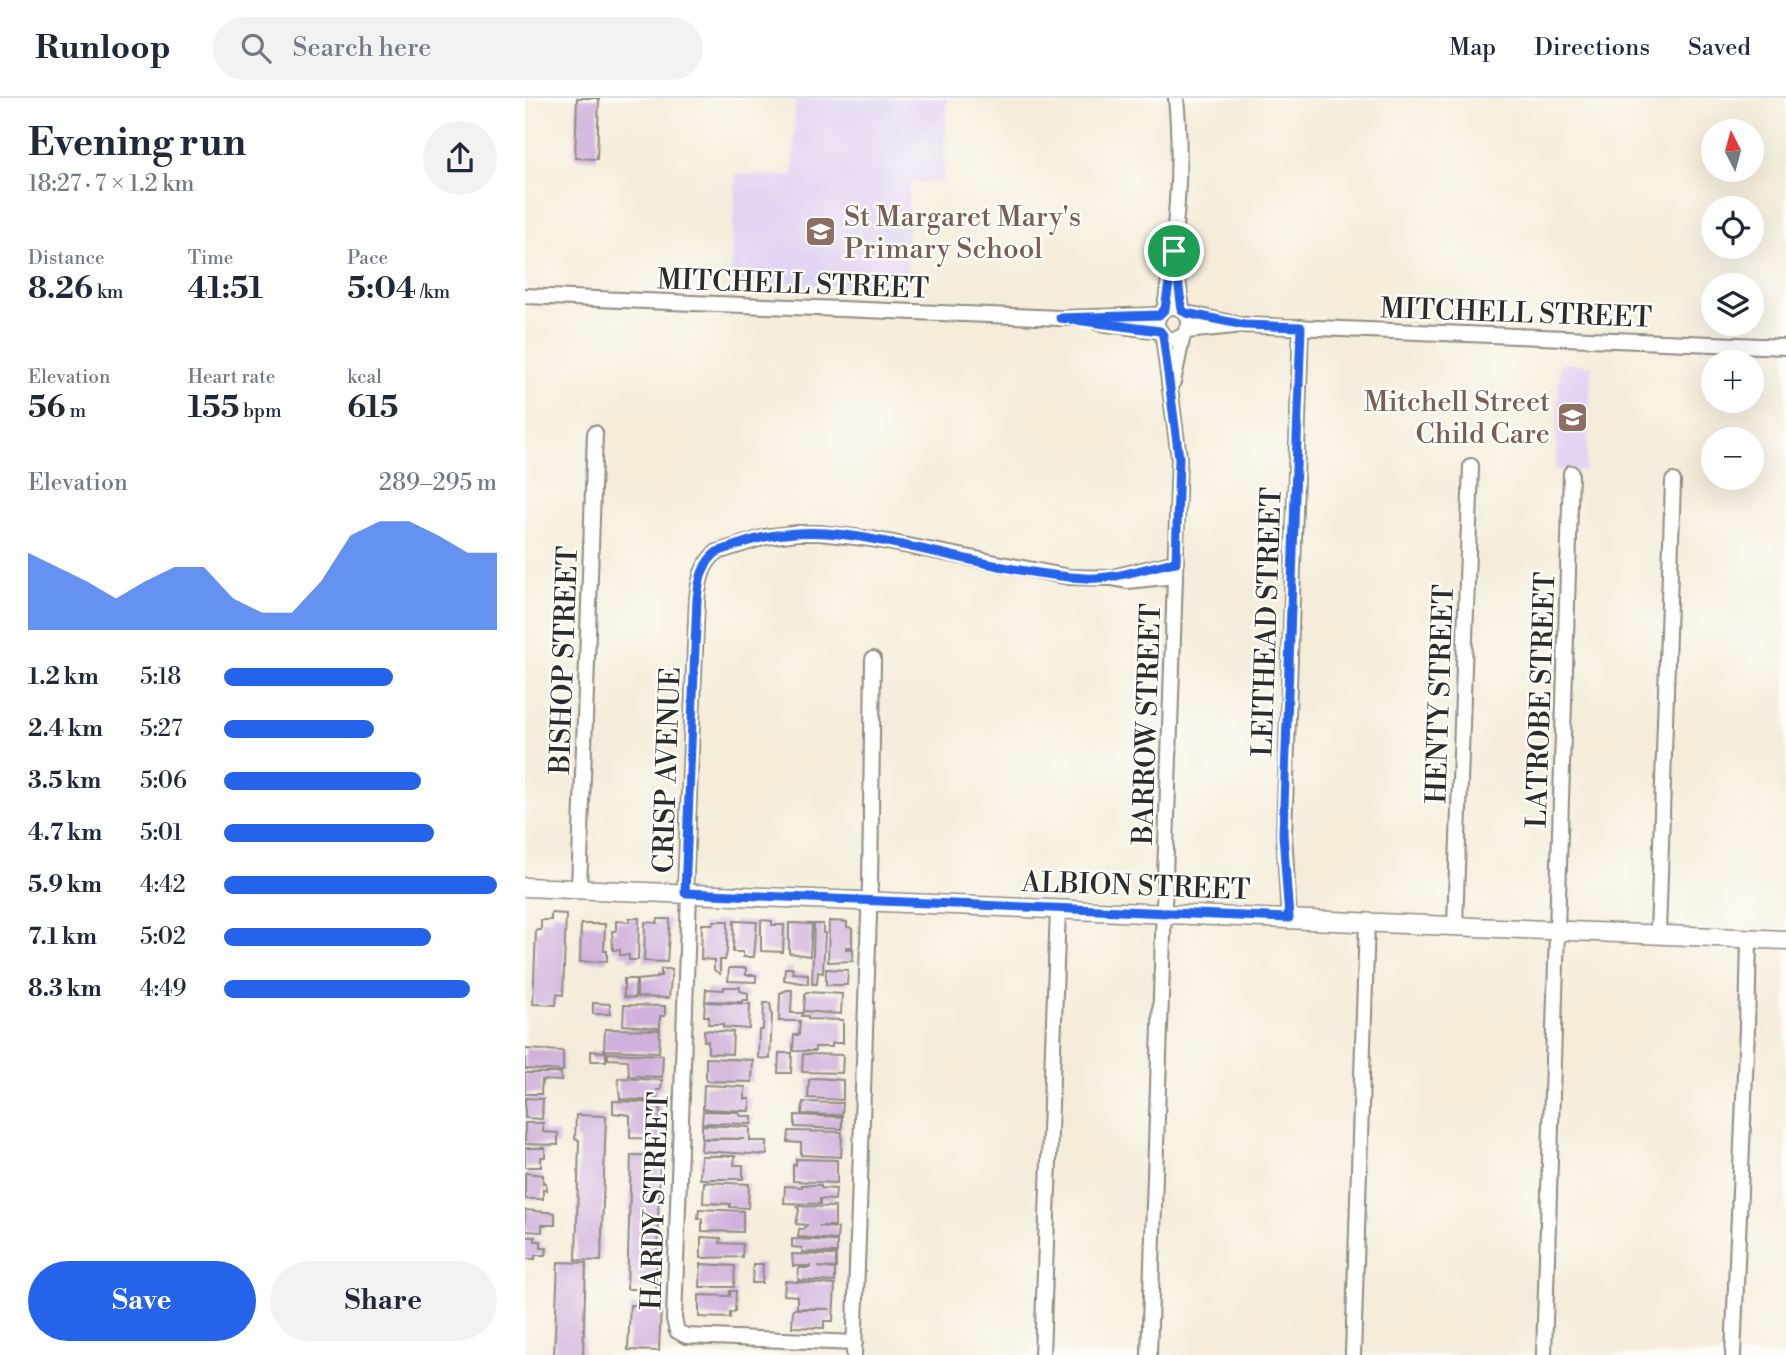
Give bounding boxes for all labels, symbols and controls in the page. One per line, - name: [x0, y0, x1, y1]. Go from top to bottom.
- search box: [213, 17, 703, 80]
- text: Runloop: [35, 28, 171, 69]
- icon: search: [237, 29, 275, 67]
- text: Search here: [293, 32, 431, 64]
- text: Map: [1449, 33, 1496, 63]
- text: Directions: [1534, 33, 1650, 63]
- text: Saved: [1688, 33, 1751, 63]
- north arrow: [1701, 119, 1764, 182]
- map controls: [1701, 119, 1764, 490]
- text: Evening run: [28, 120, 246, 167]
- button: share: [423, 121, 497, 195]
- text: 18:27 · 7 × 1.2 km: [28, 170, 195, 198]
- button: locate: [1701, 196, 1764, 259]
- place label: St Margaret Mary's Primary School: [844, 200, 1081, 267]
- school or university icon: St Margaret Mary's Primary School: [804, 215, 838, 249]
- pin: [1144, 221, 1204, 281]
- icon: arrive: [1155, 232, 1193, 270]
- text: Distance: [28, 246, 105, 270]
- text: Time: [188, 246, 233, 270]
- text: Pace: [347, 246, 388, 270]
- street label: MITCHELL STREET: [656, 262, 930, 307]
- text: 8.26: [28, 270, 93, 308]
- text: 41:51: [188, 270, 263, 308]
- text: 5:04: [347, 270, 416, 308]
- button: layers: [1701, 273, 1764, 336]
- text: km: [93, 280, 123, 304]
- text: /km: [416, 280, 450, 304]
- street label: MITCHELL STREET: [1379, 291, 1653, 336]
- button: +: [1701, 350, 1764, 413]
- text: Elevation: [28, 365, 110, 389]
- text: Heart rate: [188, 365, 275, 389]
- text: kcal: [347, 365, 382, 389]
- place label: Mitchell Street Child Care: [1364, 385, 1550, 452]
- text: 56: [28, 389, 66, 427]
- text: 155: [188, 389, 239, 427]
- text: 615: [347, 389, 398, 427]
- text: m: [66, 399, 86, 423]
- text: bpm: [239, 399, 282, 423]
- school or university icon: Mitchell Street Child Care: [1556, 400, 1590, 434]
- button: −: [1701, 427, 1764, 490]
- text: Elevation: [28, 469, 128, 497]
- text: 289–295 m: [379, 469, 497, 497]
- street label: LEITHEAD STREET: [1245, 487, 1290, 757]
- street label: BISHOP STREET: [543, 545, 586, 776]
- street label: LATROBE STREET: [1520, 571, 1563, 829]
- street label: HENTY STREET: [1419, 584, 1462, 804]
- street label: BARROW STREET: [1126, 603, 1169, 846]
- text: 1.2 km: [28, 663, 99, 691]
- text: 5:18: [140, 663, 181, 691]
- street label: CRISP AVENUE: [646, 666, 689, 874]
- text: 2.4 km: [28, 715, 103, 743]
- text: 5:27: [140, 715, 182, 743]
- text: 3.5 km: [28, 767, 101, 795]
- text: 5:06: [140, 767, 187, 795]
- text: 4.7 km: [28, 819, 102, 847]
- text: 5:01: [140, 819, 182, 847]
- street label: ALBION STREET: [1020, 865, 1251, 908]
- text: 5.9 km: [28, 871, 102, 899]
- text: 4:42: [140, 871, 186, 899]
- text: 7.1 km: [28, 923, 97, 951]
- text: 5:02: [140, 923, 186, 951]
- text: 8.3 km: [28, 975, 102, 1003]
- text: 4:49: [140, 975, 187, 1003]
- street label: HARDY STREET: [634, 1091, 677, 1311]
- button: Save: [28, 1261, 256, 1341]
- button: Share: [270, 1261, 497, 1341]

